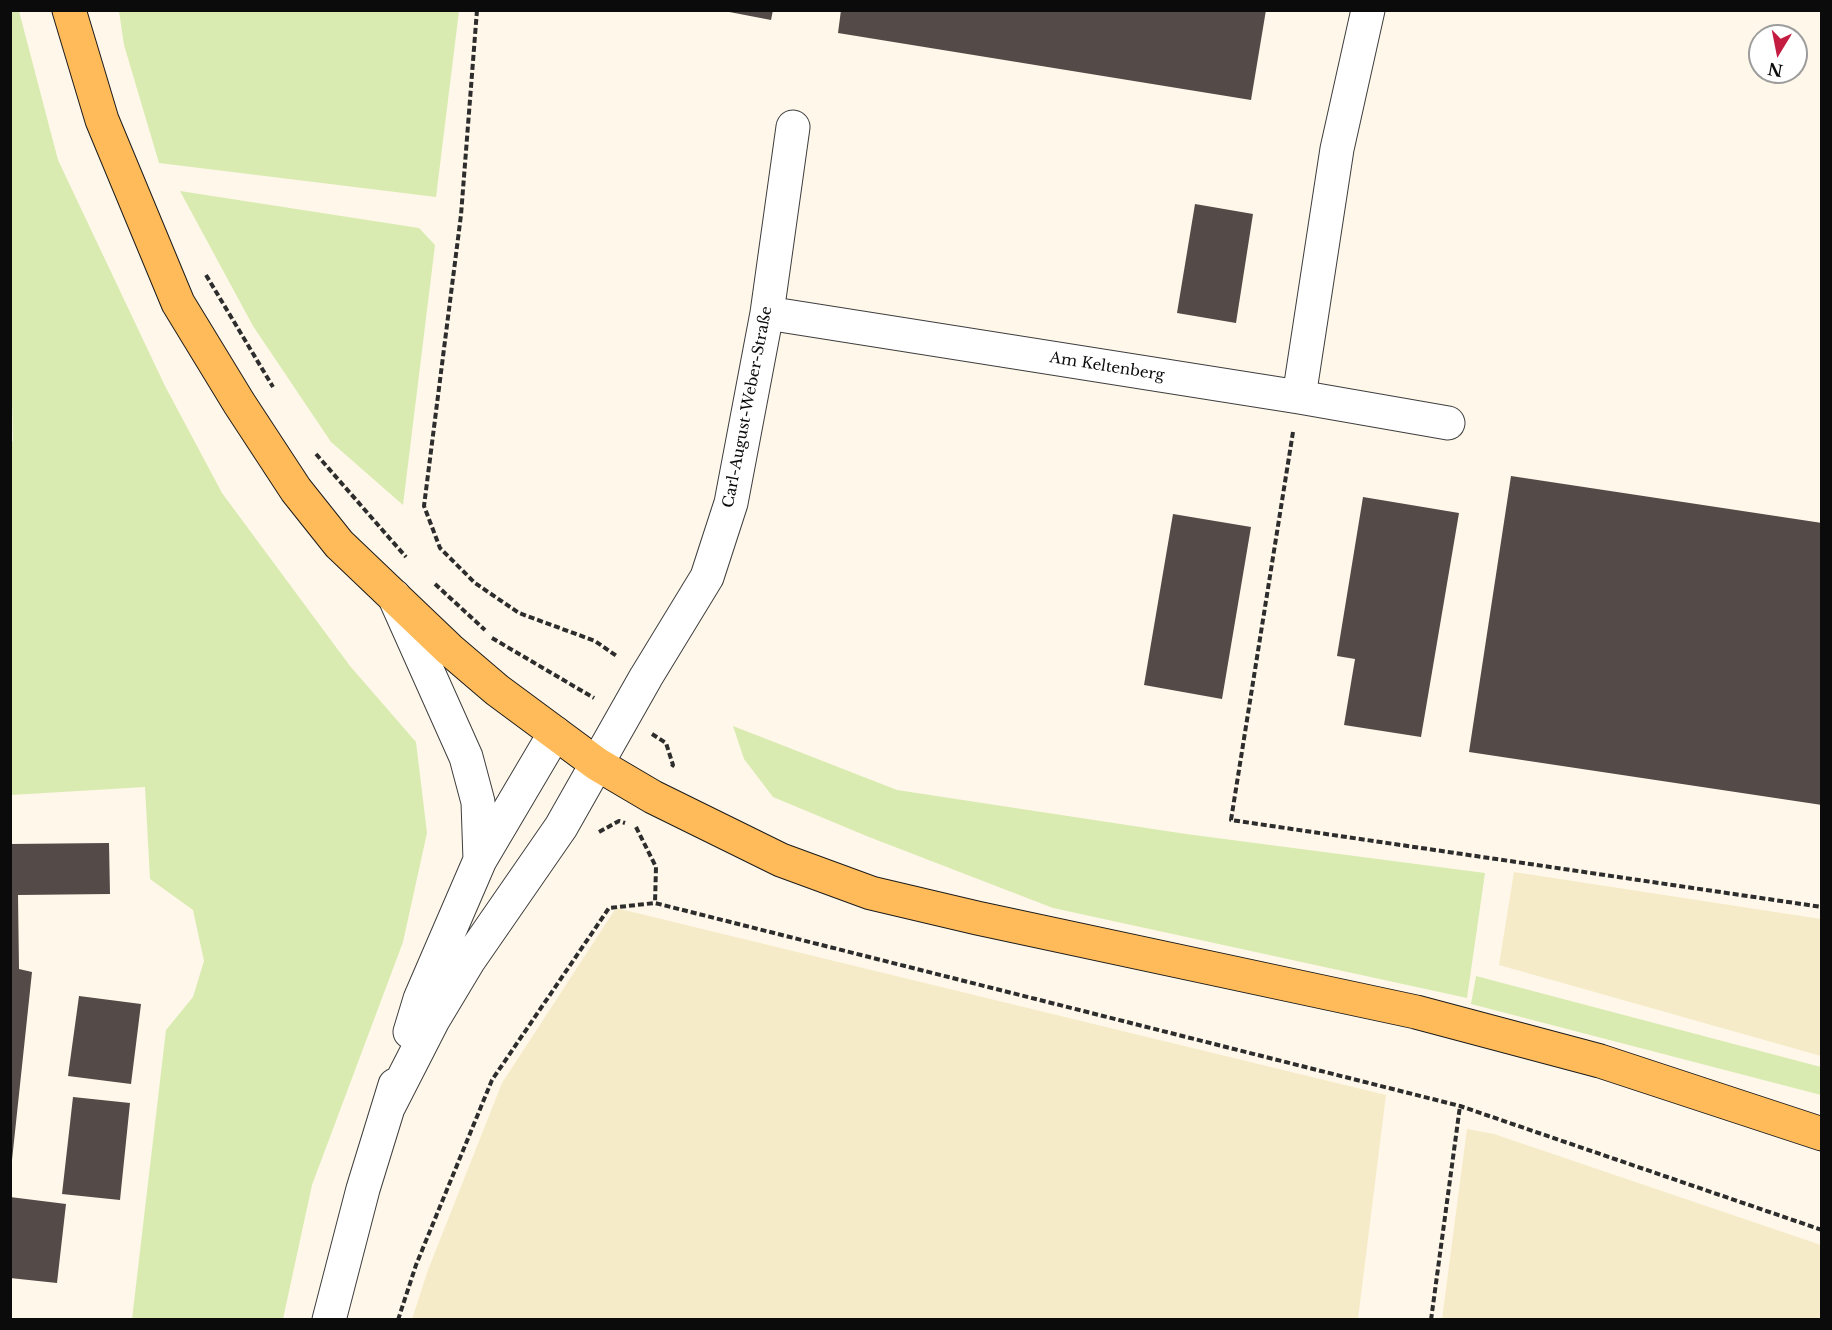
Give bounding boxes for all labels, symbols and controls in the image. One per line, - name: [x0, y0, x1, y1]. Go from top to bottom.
- north arrow: [1748, 24, 1808, 84]
- text: N: [1766, 59, 1784, 81]
- street label: Carl-August-Weber-Straße: [720, 305, 776, 509]
- street label: Am Keltenberg: [1048, 349, 1166, 385]

